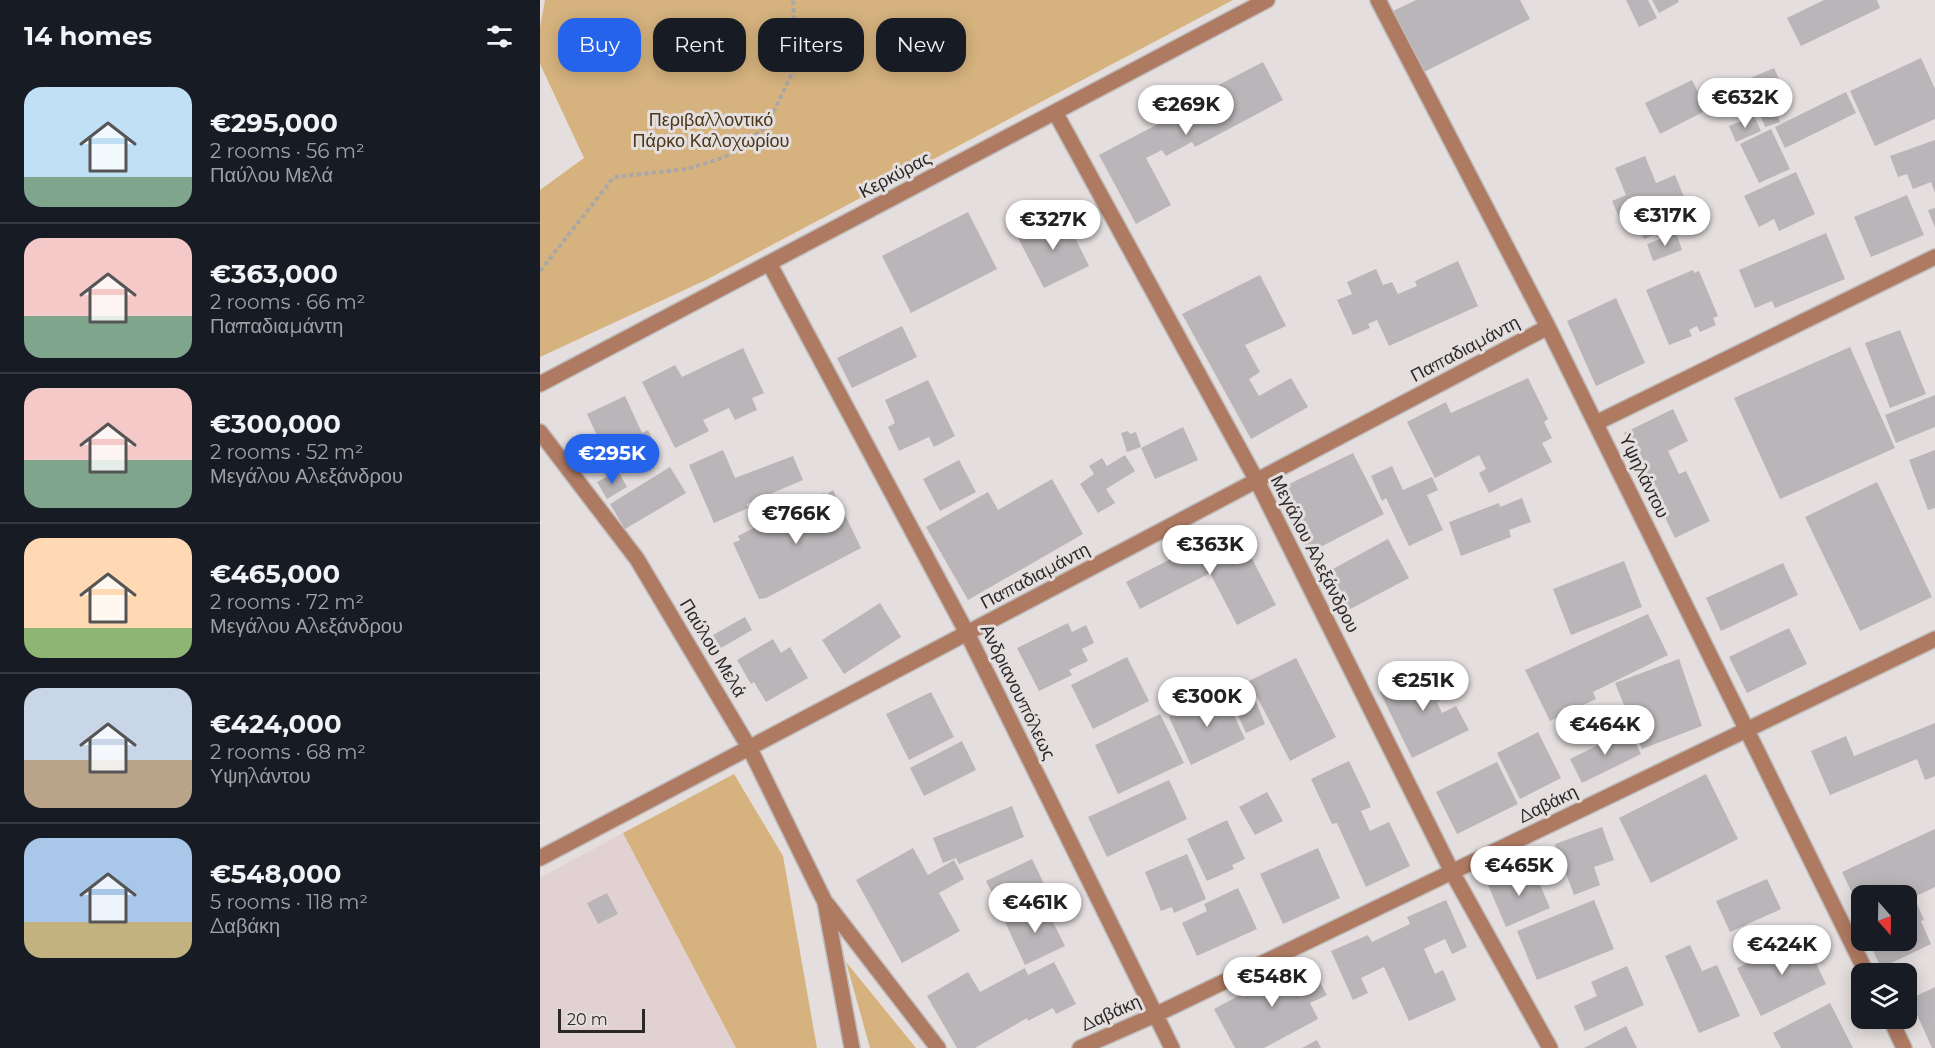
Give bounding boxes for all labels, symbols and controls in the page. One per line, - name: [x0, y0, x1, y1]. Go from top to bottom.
- chip: Buy: [558, 18, 641, 72]
- chip: Rent: [653, 18, 746, 72]
- chip: Filters: [758, 18, 864, 72]
- chip: New: [876, 18, 966, 72]
- text: 14 homes: [24, 20, 152, 52]
- icon: filters: [483, 20, 516, 53]
- pin: €632K: [1703, 78, 1787, 129]
- pin: €269K: [1144, 85, 1228, 136]
- text: €632K: [1712, 85, 1778, 109]
- text: €269K: [1152, 92, 1220, 116]
- text: €295,000: [210, 107, 338, 139]
- park label: Περιβαλλοντικό Πάρκο Καλοχωρίου: [633, 109, 789, 152]
- icon: home: [72, 111, 144, 183]
- text: 2 rooms · 56 m²: [210, 139, 365, 163]
- street label: Κερκύρας: [855, 147, 935, 203]
- text: Παύλου Μελά: [210, 163, 333, 187]
- pin: €317K: [1623, 196, 1707, 247]
- pin: €327K: [1011, 200, 1095, 251]
- text: €317K: [1633, 203, 1697, 227]
- text: €327K: [1020, 207, 1086, 231]
- text: €363,000: [210, 258, 338, 290]
- icon: home: [72, 262, 144, 334]
- text: 2 rooms · 66 m²: [210, 290, 365, 314]
- street label: Παπαδιαμάντη: [1407, 311, 1523, 387]
- text: Παπαδιαμάντη: [210, 314, 343, 338]
- text: €300,000: [210, 408, 341, 440]
- icon: home: [72, 412, 144, 484]
- street label: Υψηλάντου: [1614, 430, 1674, 522]
- pin: €295K: [570, 434, 654, 485]
- text: 2 rooms · 52 m²: [210, 440, 364, 464]
- text: €295K: [578, 441, 646, 465]
- text: Μεγάλου Αλεξάνδρου: [210, 464, 403, 488]
- street label: Μεγάλου Αλεξάνδρου: [1266, 472, 1364, 636]
- pin: €766K: [754, 494, 838, 545]
- text: €766K: [762, 501, 830, 525]
- pin: €363K: [1168, 525, 1252, 576]
- text: €363K: [1176, 532, 1244, 556]
- street label: Παπαδιαμάντη: [977, 538, 1093, 614]
- text: €465,000: [210, 558, 340, 590]
- icon: home: [72, 562, 144, 634]
- text: 2 rooms · 72 m²: [210, 590, 364, 614]
- street label: Παύλου Μελά: [675, 595, 751, 701]
- text: Μεγάλου Αλεξάνδρου: [210, 614, 403, 638]
- street label: Ανδριανουπόλεως: [976, 621, 1060, 763]
- pin: €251K: [1381, 661, 1465, 712]
- text: €251K: [1392, 668, 1454, 692]
- pin: €300K: [1165, 677, 1249, 728]
- text: €300K: [1172, 684, 1242, 708]
- pin: €464K: [1563, 705, 1647, 756]
- text: €424,000: [210, 708, 342, 740]
- icon: home: [72, 712, 144, 784]
- text: €464K: [1569, 712, 1641, 736]
- text: 2 rooms · 68 m²: [210, 740, 366, 764]
- text: Υψηλάντου: [210, 764, 311, 788]
- street label: Δαβάκη: [1515, 780, 1581, 828]
- pin: €465K: [1477, 846, 1561, 897]
- text: €465K: [1484, 853, 1554, 877]
- text: €548,000: [210, 858, 341, 890]
- icon: home: [72, 862, 144, 934]
- pin: €461K: [993, 883, 1077, 934]
- north arrow: [1851, 885, 1917, 951]
- map controls: [1851, 885, 1917, 1029]
- text: 5 rooms · 118 m²: [210, 890, 368, 914]
- text: €461K: [1002, 890, 1068, 914]
- text: Δαβάκη: [210, 914, 280, 938]
- pin: €424K: [1740, 925, 1824, 976]
- text: €424K: [1747, 932, 1817, 956]
- pin: €548K: [1230, 957, 1314, 1008]
- button: layers: [1851, 963, 1917, 1029]
- text: €548K: [1237, 964, 1307, 988]
- street label: Δαβάκη: [1078, 990, 1144, 1036]
- scale bar: [558, 1006, 645, 1034]
- text: 20 m: [567, 1010, 608, 1029]

